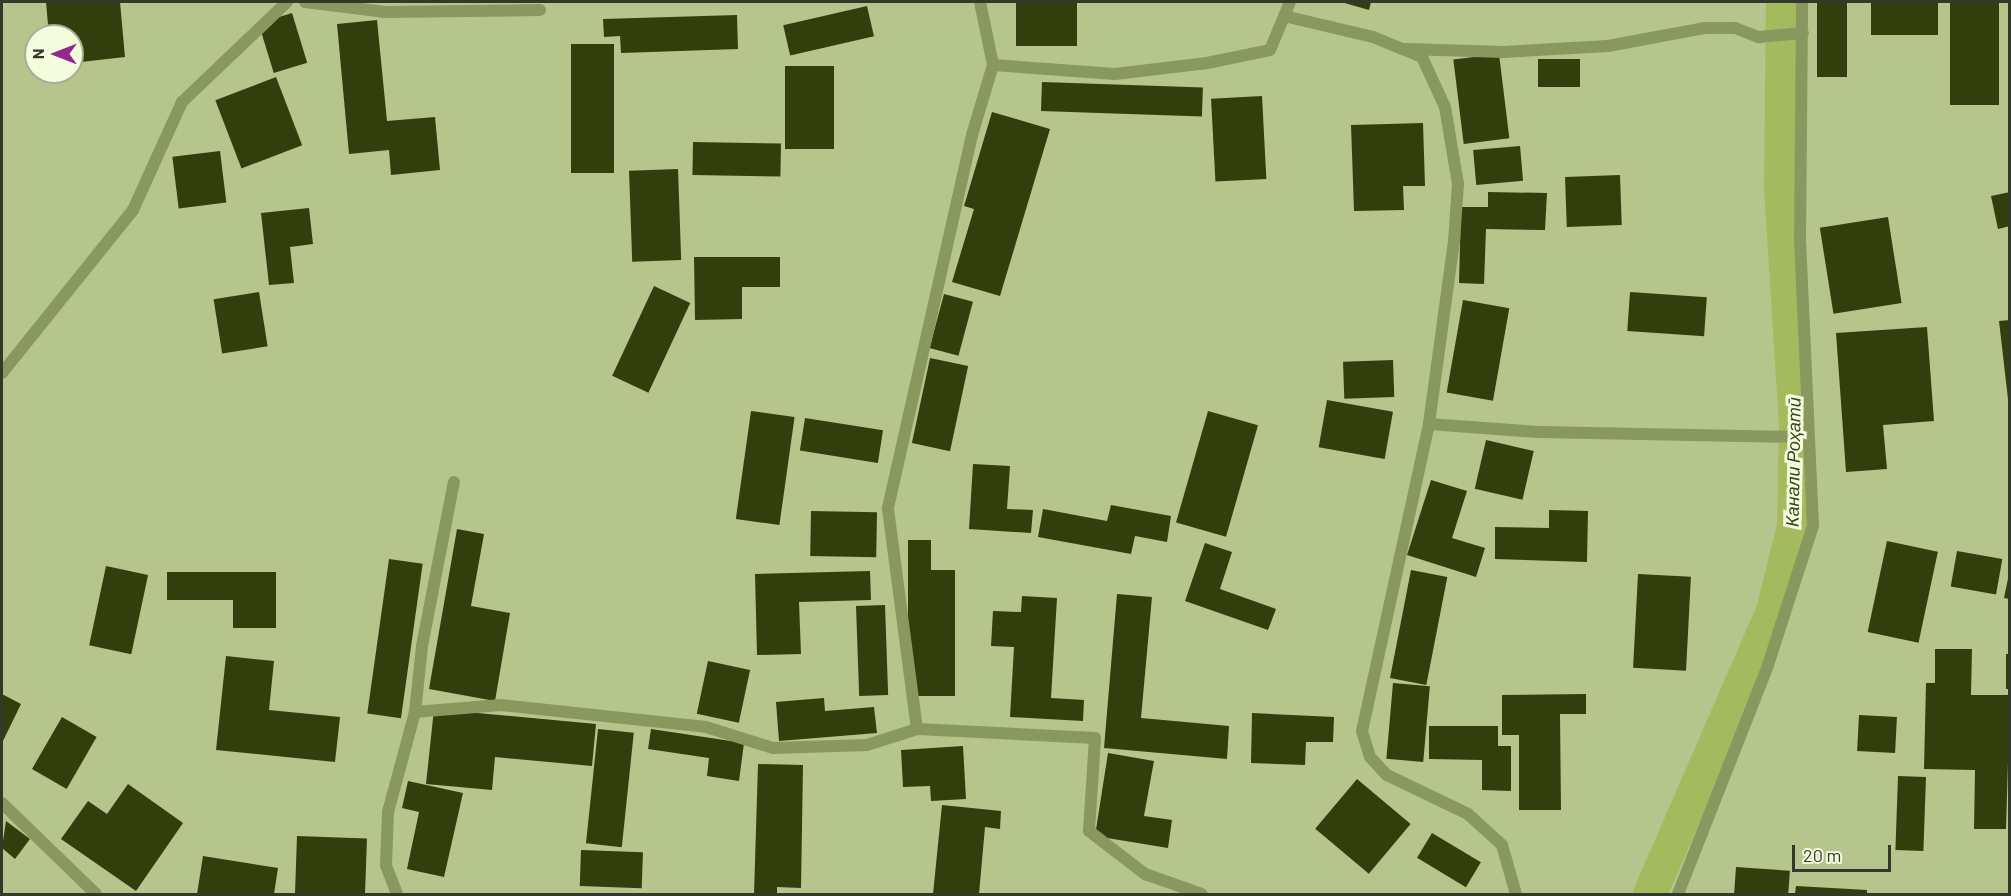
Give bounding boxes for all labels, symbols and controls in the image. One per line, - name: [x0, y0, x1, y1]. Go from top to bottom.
- north arrow: [24, 24, 84, 84]
- text: N: [28, 49, 47, 59]
- water label: Канали Роҳатӣ: [1781, 397, 1805, 527]
- scale bar: [1795, 833, 1894, 871]
- text: 20 m: [1803, 844, 1841, 866]

